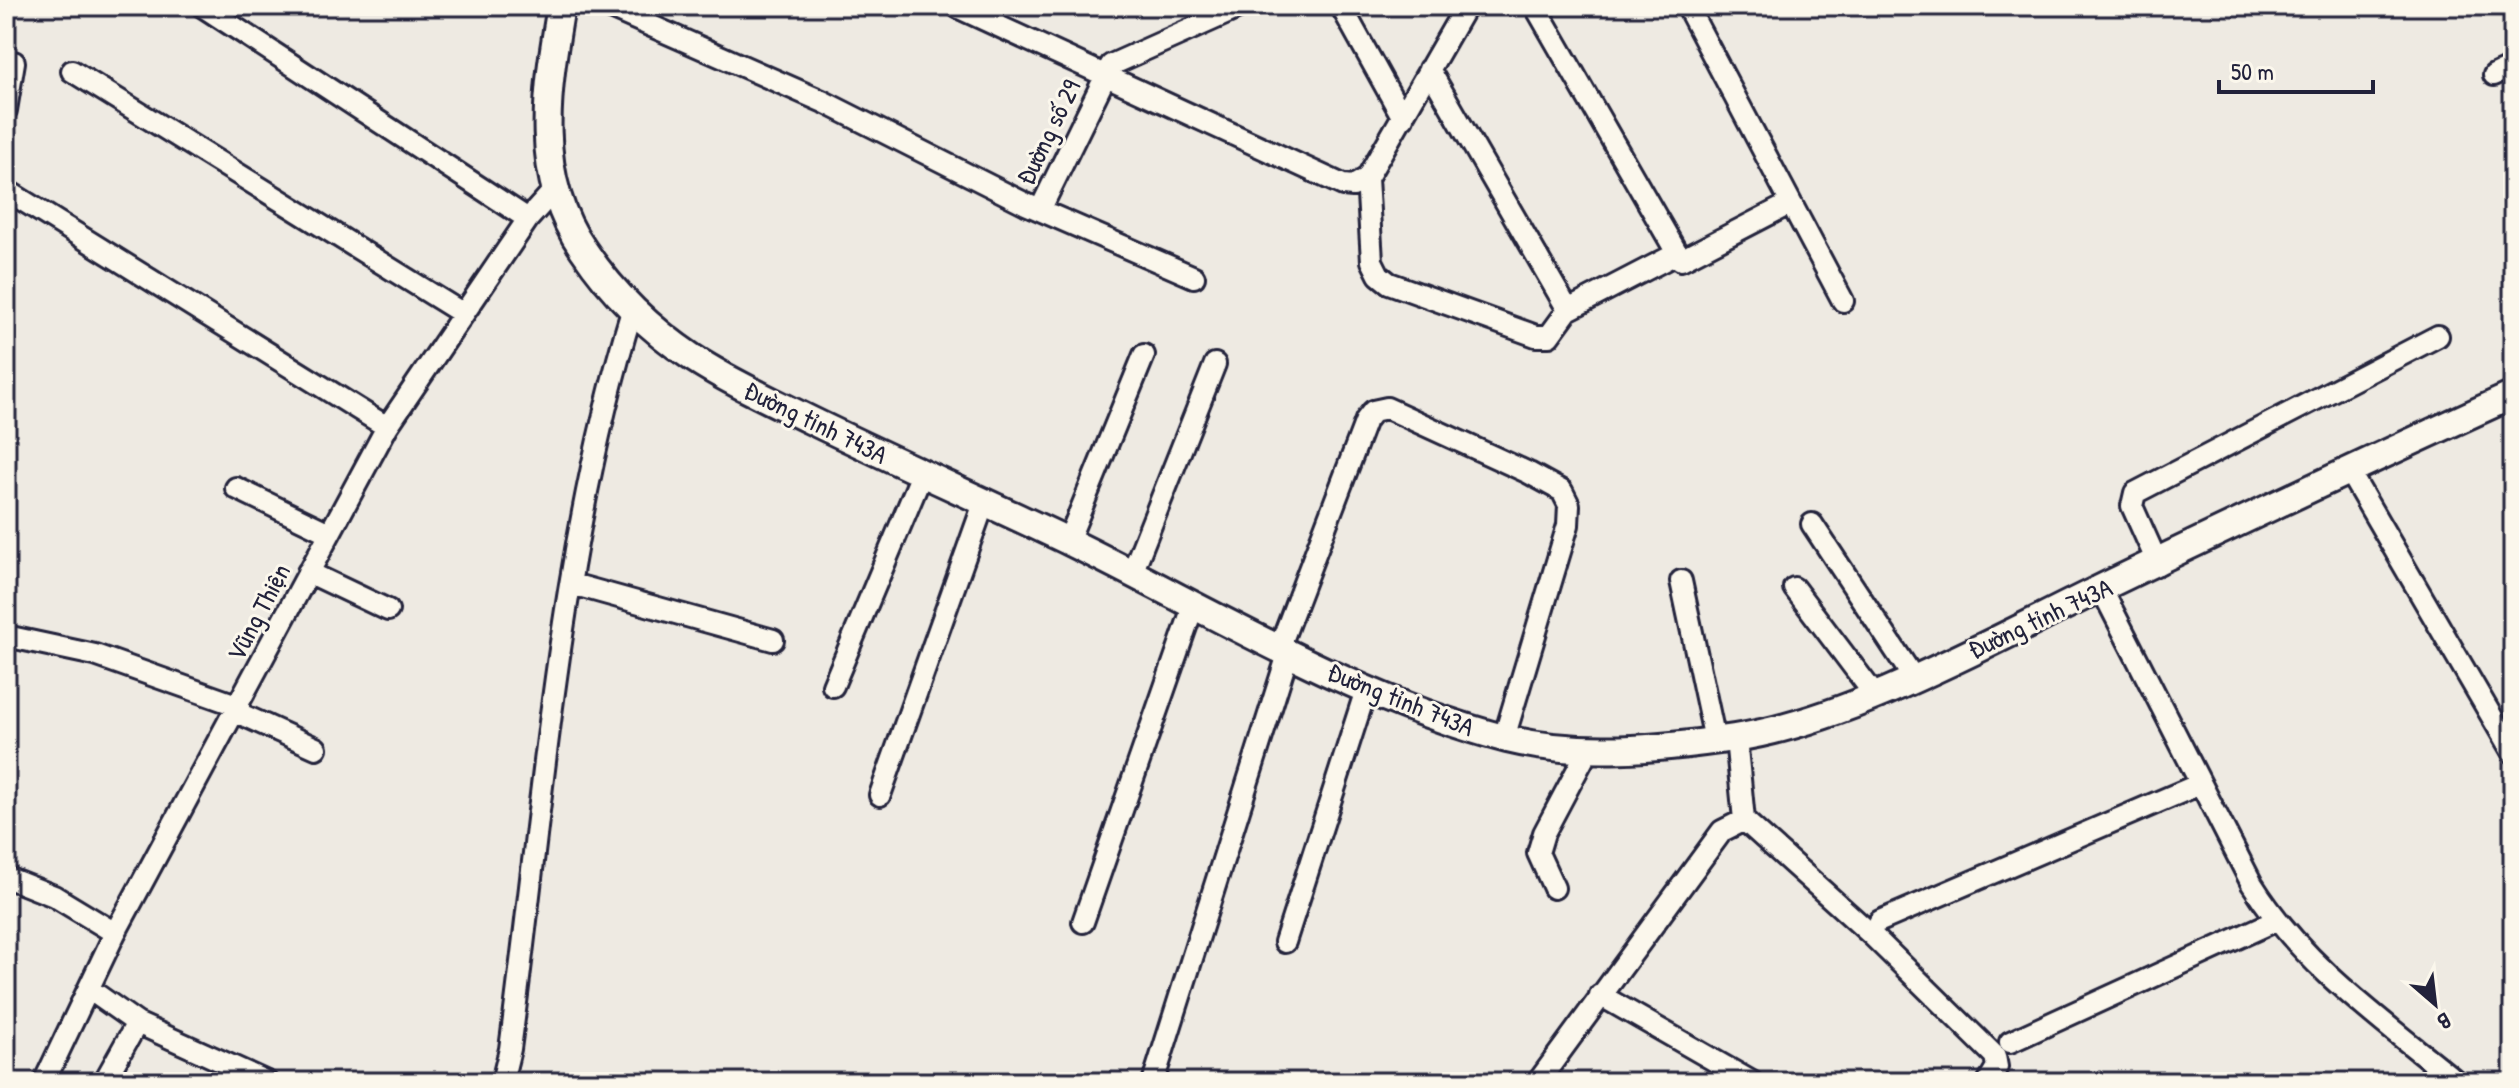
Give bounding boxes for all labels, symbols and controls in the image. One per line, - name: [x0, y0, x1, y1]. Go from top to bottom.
- scale bar: [2219, 44, 2373, 94]
- text: 50 m: [2231, 55, 2274, 87]
- street label: Đường số 29: [1008, 74, 1088, 190]
- street label: Đường tỉnh 743A: [739, 372, 894, 472]
- street label: Vũng Thiện: [218, 557, 298, 667]
- street label: Đường tỉnh 743A: [1962, 569, 2118, 667]
- street label: Đường tỉnh 743A: [1323, 654, 1480, 744]
- north arrow: [2395, 964, 2475, 1044]
- text: B: [2432, 1006, 2456, 1038]

